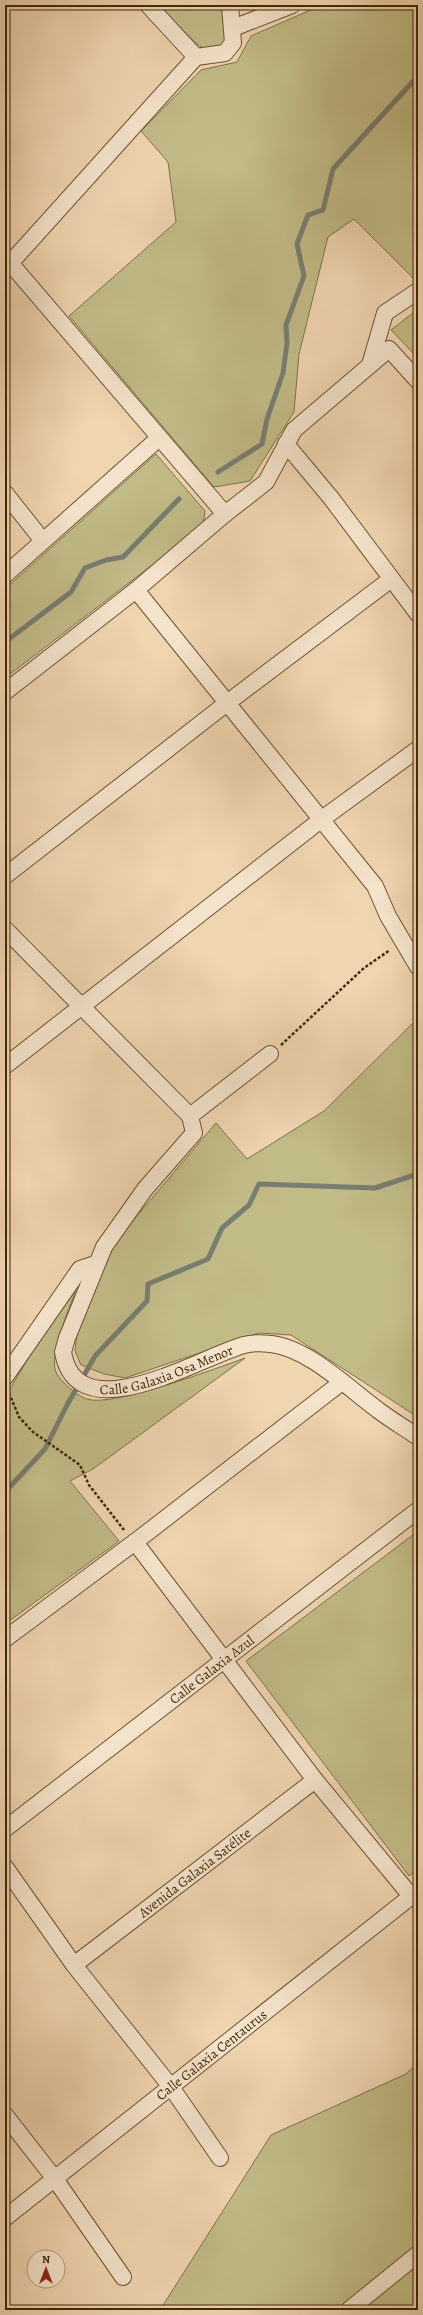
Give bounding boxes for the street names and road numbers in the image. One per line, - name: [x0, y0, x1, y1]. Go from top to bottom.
- street label: Calle Galaxia Osa Menor: [99, 1340, 237, 1399]
- street label: Calle Galaxia Azul: [166, 1631, 259, 1709]
- street label: Avenida Galaxia Satélite: [134, 1824, 255, 1923]
- street label: Calle Galaxia Centaurus: [152, 2005, 271, 2105]

